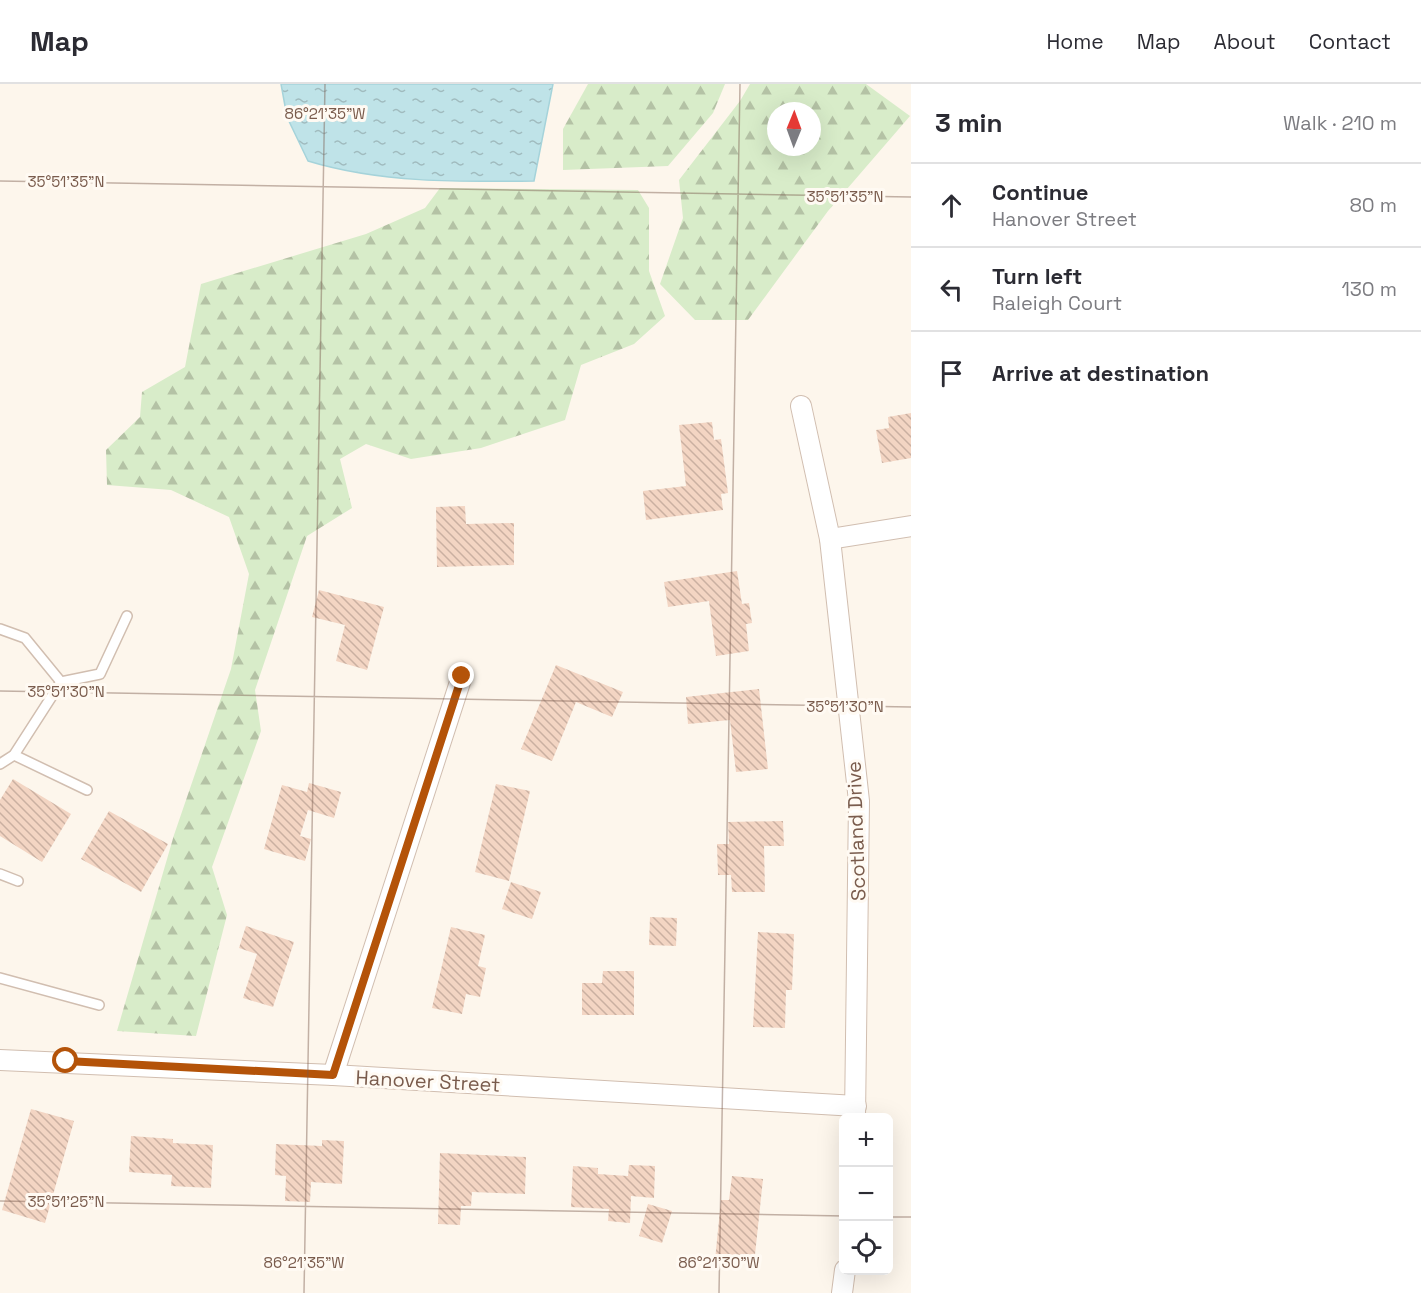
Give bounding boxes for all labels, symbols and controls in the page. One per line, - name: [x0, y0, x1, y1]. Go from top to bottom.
- text: Map: [30, 23, 89, 59]
- text: Home: [1046, 28, 1104, 55]
- text: Map: [1137, 28, 1181, 55]
- text: About: [1214, 28, 1276, 55]
- text: Contact: [1309, 28, 1391, 55]
- north arrow: [767, 102, 821, 156]
- text: 86°21'35"W: [285, 104, 365, 123]
- text: 3 min: [935, 106, 1003, 140]
- text: Walk · 210 m: [1283, 110, 1397, 136]
- text: 35°51'35"N: [28, 172, 104, 191]
- text: Continue: [992, 178, 1088, 206]
- text: 35°51'35"N: [807, 187, 883, 206]
- icon: ahead: [935, 189, 968, 222]
- text: 80 m: [1349, 192, 1397, 218]
- text: Hanover Street: [992, 206, 1137, 232]
- text: Turn left: [992, 262, 1082, 290]
- icon: left: [935, 273, 968, 306]
- text: 130 m: [1341, 276, 1397, 302]
- text: Raleigh Court: [992, 290, 1122, 316]
- icon: arrive: [935, 357, 968, 390]
- text: Arrive at destination: [992, 359, 1209, 387]
- route end: [448, 662, 474, 688]
- text: 35°51'30"N: [27, 682, 105, 701]
- text: 35°51'30"N: [806, 697, 884, 716]
- street label: Scotland Drive: [841, 761, 871, 901]
- route start: [52, 1047, 78, 1073]
- street label: Hanover Street: [355, 1064, 501, 1098]
- map controls: [839, 1113, 893, 1275]
- button: +: [839, 1113, 893, 1167]
- button: −: [839, 1167, 893, 1221]
- text: 35°51'25"N: [28, 1192, 104, 1211]
- button: locate: [839, 1221, 893, 1275]
- text: 86°21'35"W: [264, 1253, 344, 1272]
- text: 86°21'30"W: [678, 1253, 760, 1272]

